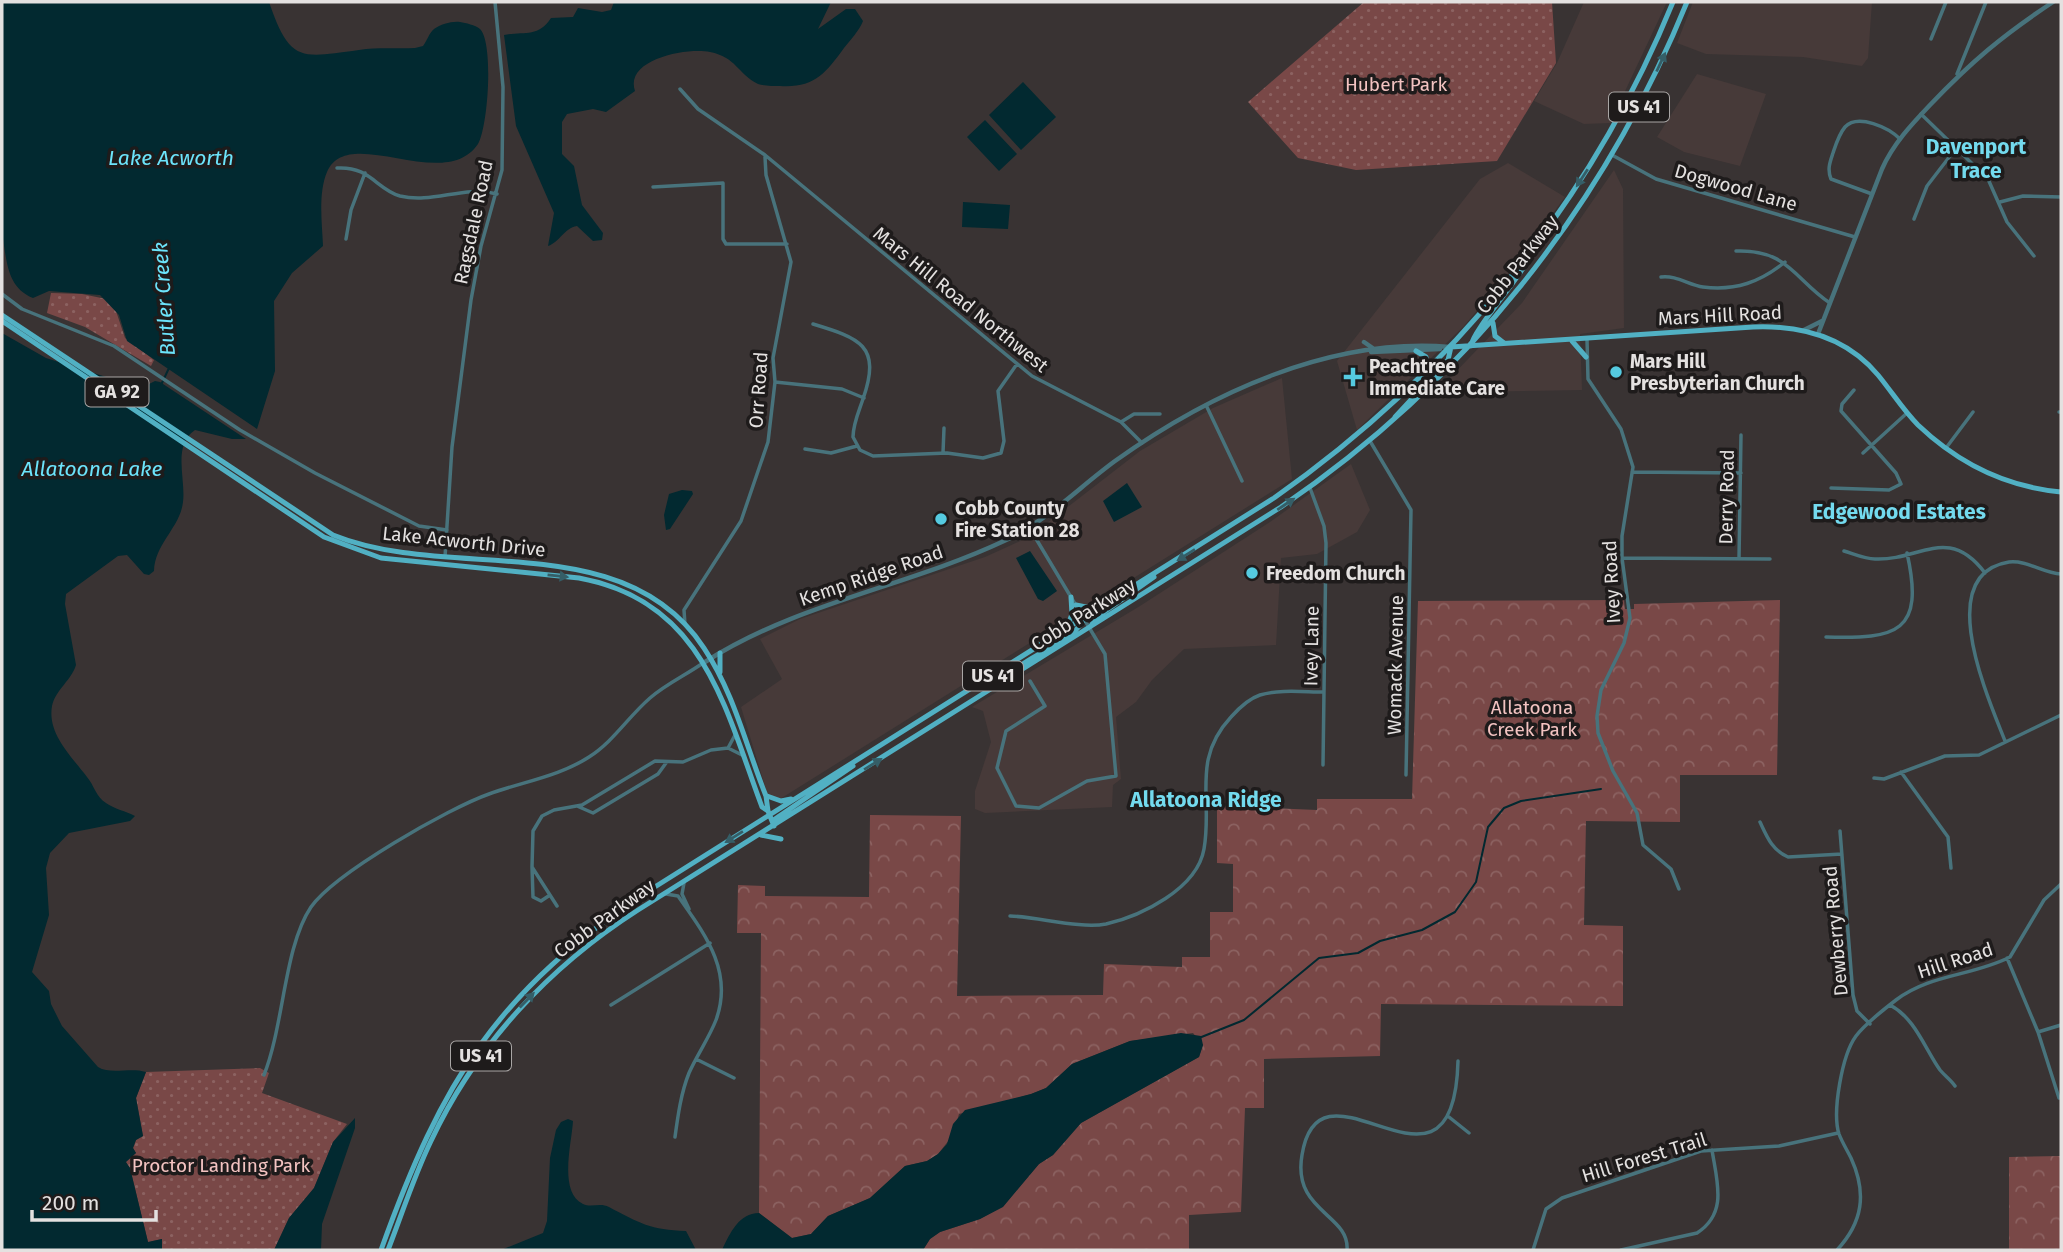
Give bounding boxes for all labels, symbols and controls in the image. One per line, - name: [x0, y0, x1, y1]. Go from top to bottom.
- one-way arrow: [1655, 52, 1666, 72]
- park label: Hubert Park: [1345, 73, 1447, 96]
- road number: US 41: [1609, 92, 1669, 122]
- district label: Davenport Trace: [1926, 134, 2027, 184]
- water label: Lake Acworth: [108, 145, 234, 171]
- street label: Ragsdale Road: [449, 158, 498, 286]
- street label: Dogwood Lane: [1672, 159, 1800, 216]
- one-way arrow: [1576, 168, 1589, 188]
- street label: Cobb Parkway: [1472, 210, 1564, 318]
- street label: Mars Hill Road Northwest: [869, 222, 1053, 377]
- water label: Butler Creek: [147, 241, 181, 357]
- street label: Mars Hill Road: [1657, 301, 1783, 330]
- place label: Mars Hill Presbyterian Church: [1630, 350, 1805, 395]
- street label: Orr Road: [744, 351, 773, 429]
- place label: Peachtree Immediate Care: [1369, 355, 1505, 400]
- marker: Mars Hill Presbyterian Church: [1608, 364, 1624, 380]
- marker: Peachtree Immediate Care: [1343, 367, 1363, 387]
- road number: GA 92: [86, 378, 148, 406]
- street label: Derry Road: [1714, 449, 1739, 545]
- water label: Allatoona Lake: [21, 456, 163, 482]
- place label: Cobb County Fire Station 28: [955, 497, 1080, 542]
- one-way arrow: [1276, 498, 1295, 511]
- district label: Edgewood Estates: [1812, 499, 1986, 525]
- marker: Cobb County Fire Station 28: [933, 511, 949, 527]
- street label: Lake Acworth Drive: [381, 521, 547, 562]
- street label: Kemp Ridge Road: [796, 540, 946, 611]
- street label: Ivey Road: [1598, 540, 1625, 624]
- one-way arrow: [1176, 548, 1195, 561]
- place label: Freedom Church: [1266, 562, 1405, 585]
- marker: Freedom Church: [1244, 565, 1260, 581]
- one-way arrow: [547, 570, 569, 581]
- street label: Cobb Parkway: [1027, 573, 1140, 656]
- street label: Womack Avenue: [1383, 595, 1408, 735]
- street label: Ivey Lane: [1299, 605, 1324, 687]
- road number: US 41: [963, 662, 1023, 690]
- park label: Allatoona Creek Park: [1487, 696, 1577, 741]
- one-way arrow: [863, 757, 883, 770]
- district label: Allatoona Ridge: [1129, 787, 1282, 813]
- one-way arrow: [724, 830, 743, 843]
- street label: Dewberry Road: [1818, 865, 1853, 997]
- street label: Cobb Parkway: [549, 874, 660, 963]
- street label: Hill Road: [1914, 937, 1996, 984]
- one-way arrow: [519, 992, 535, 1009]
- road number: US 41: [451, 1042, 511, 1070]
- street label: Hill Forest Trail: [1579, 1127, 1710, 1187]
- park label: Proctor Landing Park: [132, 1154, 311, 1177]
- scale bar: [32, 1178, 156, 1222]
- text: 200 m: [42, 1190, 99, 1216]

